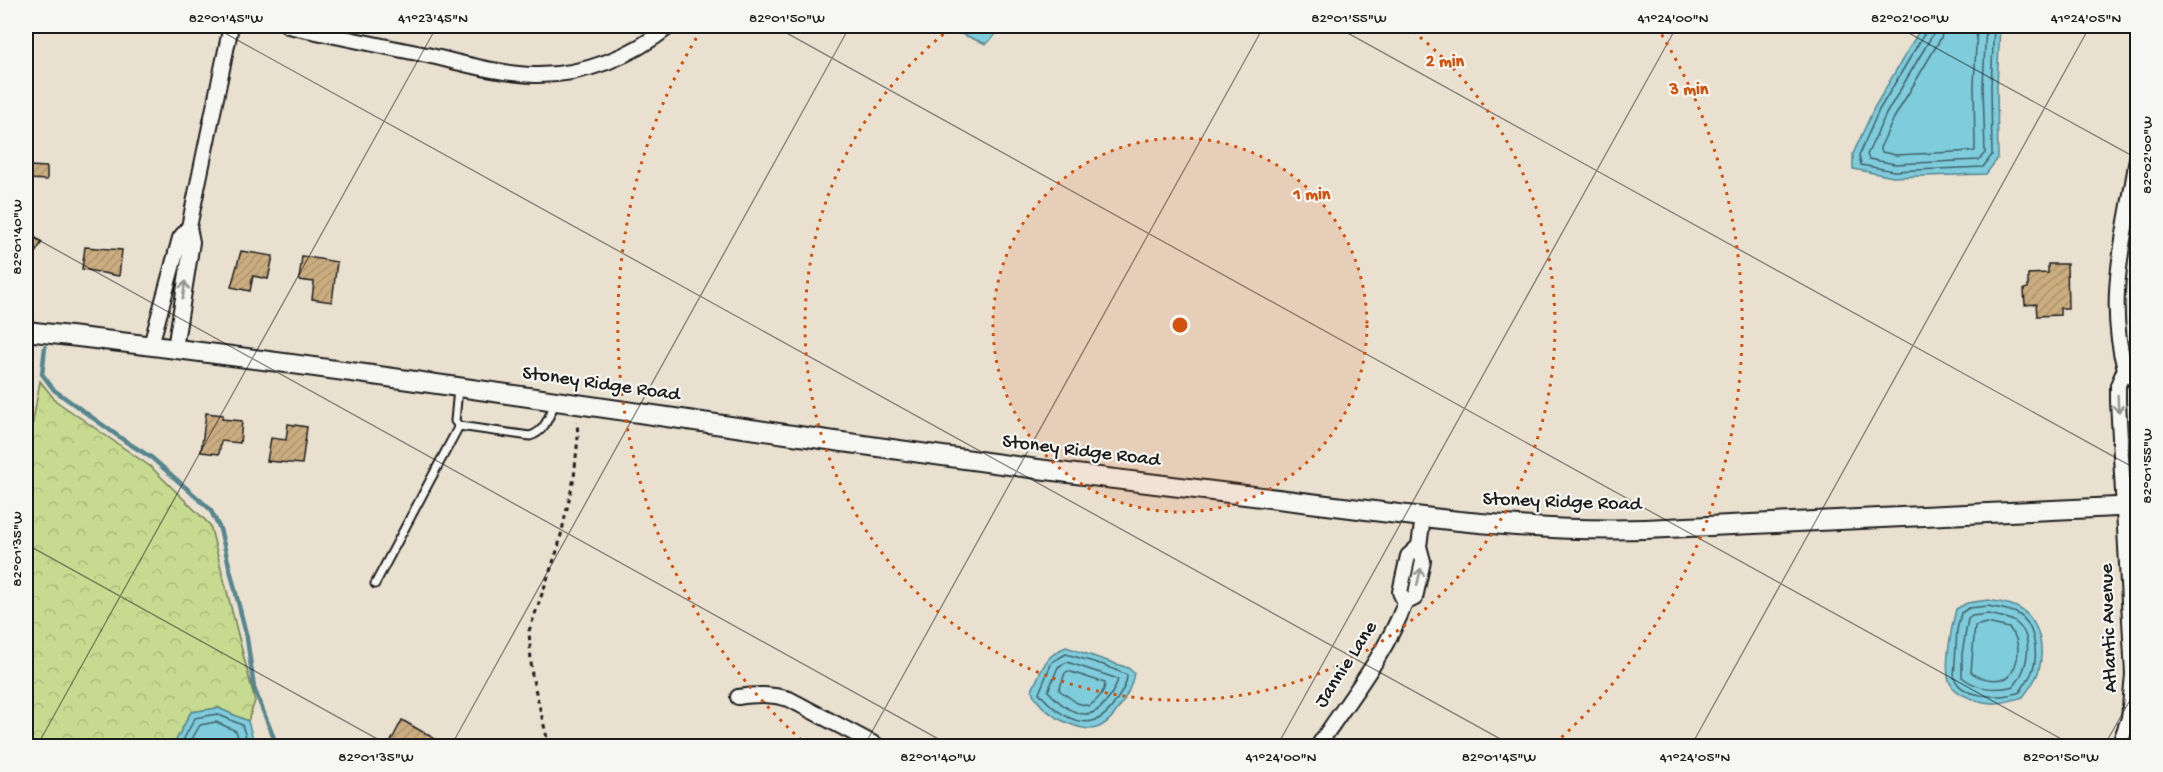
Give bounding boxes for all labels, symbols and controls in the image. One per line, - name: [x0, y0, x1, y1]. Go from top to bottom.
- text: 82°01'45"W: [189, 10, 264, 28]
- text: 41°23'45"N: [398, 10, 468, 28]
- text: 82°01'50"W: [749, 10, 825, 28]
- text: 82°01'55"W: [1311, 10, 1387, 28]
- text: 41°24'00"N: [1637, 10, 1709, 28]
- text: 82°02'00"W: [1871, 10, 1949, 28]
- text: 41°24'05"N: [2051, 10, 2122, 28]
- text: 2 min: [1426, 52, 1465, 73]
- text: 3 min: [1669, 80, 1709, 101]
- text: 82°02'00"W: [2139, 116, 2157, 194]
- text: 1 min: [1293, 185, 1331, 206]
- text: 82°01'40"W: [9, 199, 27, 275]
- one-way arrow: [179, 281, 190, 301]
- centre of rings: [1170, 315, 1190, 335]
- street label: Stoney Ridge Road: [521, 363, 684, 408]
- one-way arrow: [2113, 393, 2124, 413]
- text: 82°01'55"W: [2139, 428, 2157, 504]
- street label: Stoney Ridge Road: [1001, 431, 1164, 473]
- street label: Stoney Ridge Road: [1482, 489, 1644, 517]
- text: 82°01'35"W: [9, 511, 27, 587]
- street label: Atlantic Avenue: [2096, 562, 2124, 693]
- one-way arrow: [1414, 568, 1426, 587]
- street label: Jannie Lane: [1311, 617, 1384, 713]
- text: 82°01'35"W: [338, 749, 414, 767]
- text: 82°01'40"W: [900, 749, 976, 767]
- text: 41°24'00"N: [1245, 749, 1317, 767]
- text: 82°01'45"W: [1462, 749, 1537, 767]
- text: 41°24'05"N: [1660, 749, 1731, 767]
- text: 82°01'50"W: [2023, 749, 2099, 767]

